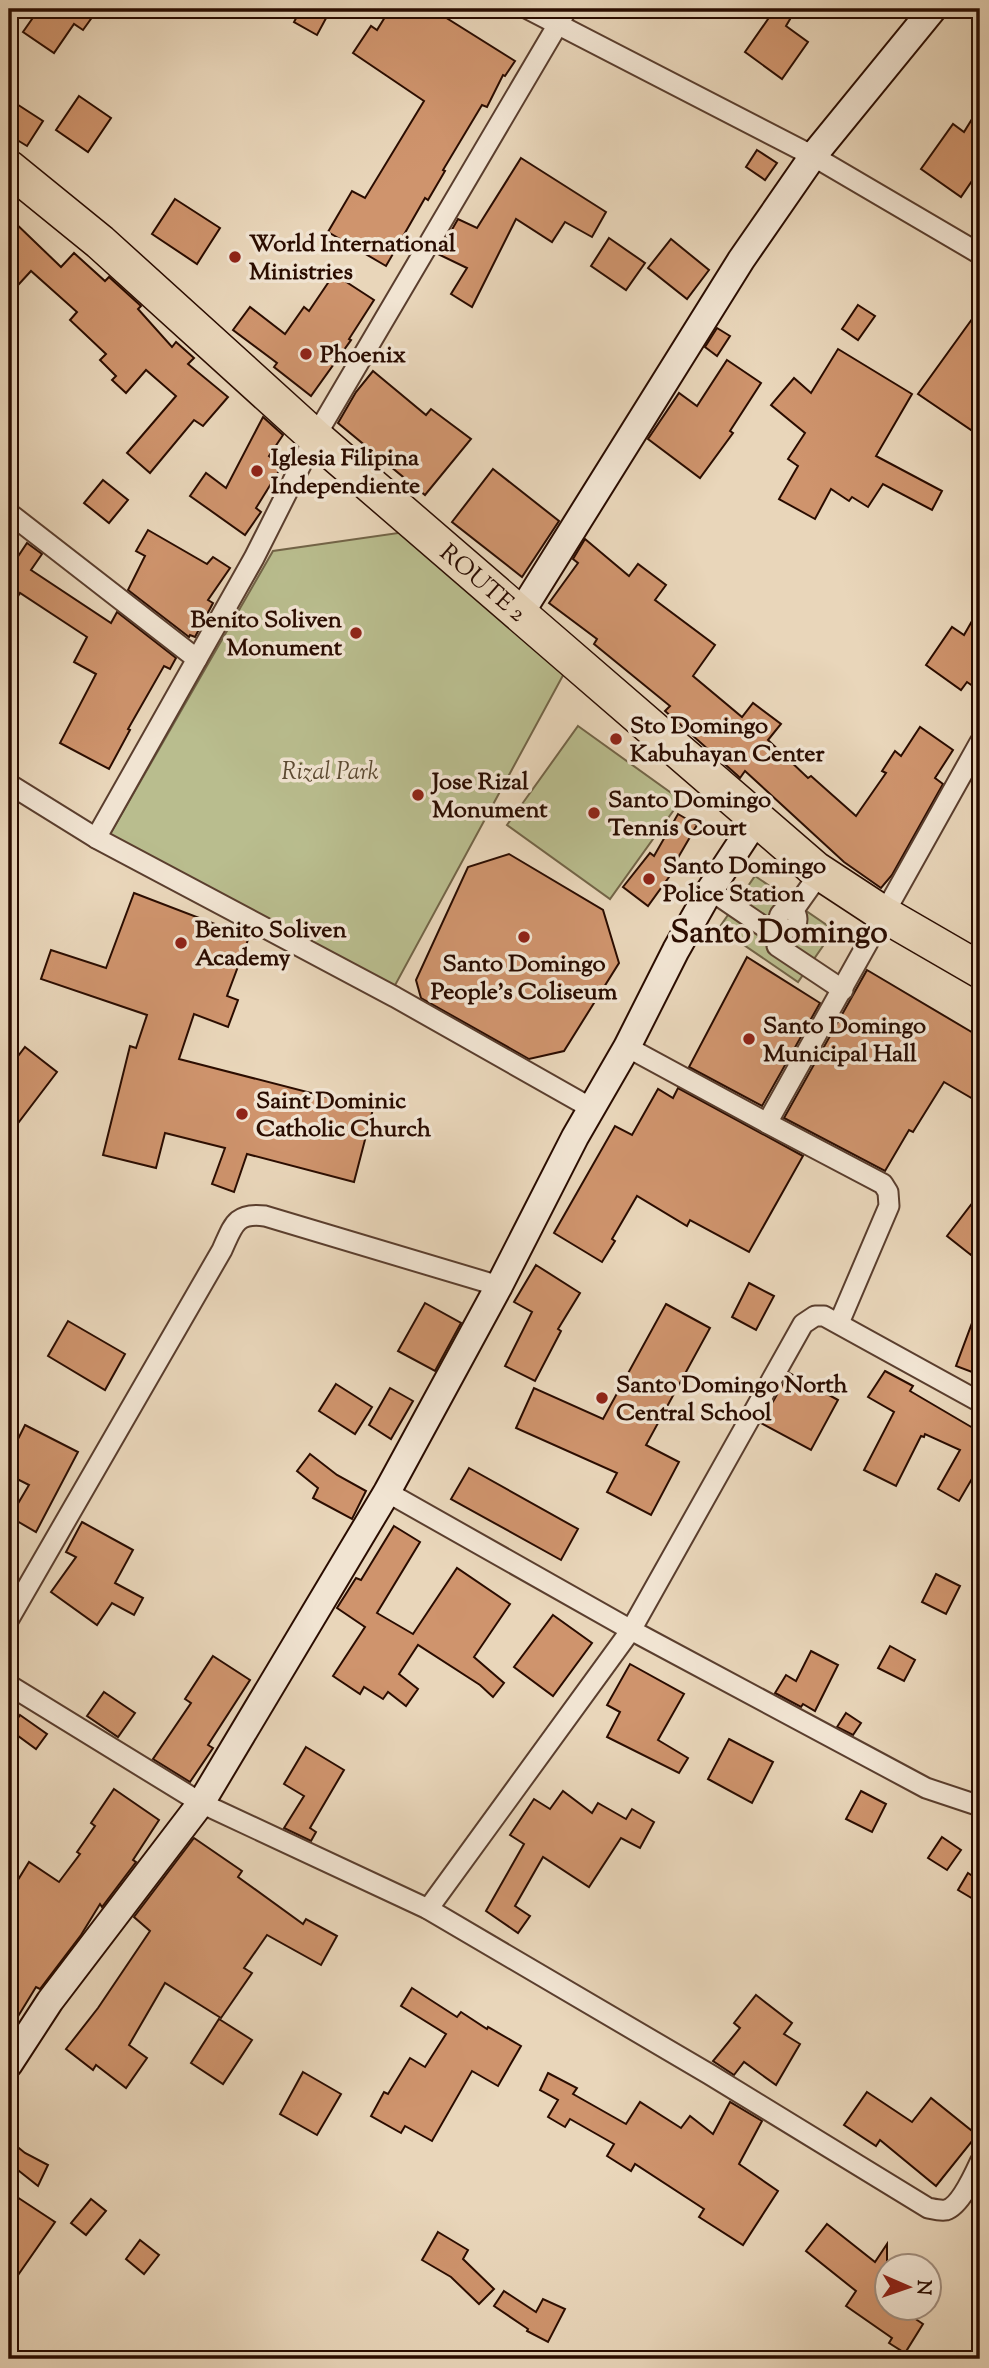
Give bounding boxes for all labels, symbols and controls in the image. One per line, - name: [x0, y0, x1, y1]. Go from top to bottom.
- place label: World International Ministries: [249, 228, 456, 290]
- marker: World International Ministries: [227, 249, 243, 265]
- place label: Phoenix: [320, 339, 406, 373]
- marker: Phoenix: [298, 346, 314, 362]
- place label: Iglesia Filipina Independiente: [271, 442, 420, 504]
- marker: Iglesia Filipina Independiente: [249, 463, 265, 479]
- street label: ROUTE 2: [431, 537, 533, 631]
- place label: Benito Soliven Monument: [190, 604, 343, 666]
- marker: Benito Soliven Monument: [348, 625, 364, 641]
- place label: Sto Domingo Kabuhayan Center: [630, 710, 825, 772]
- marker: Sto Domingo Kabuhayan Center: [608, 731, 624, 747]
- park label: Rizal Park: [281, 756, 379, 790]
- place label: Jose Rizal Monument: [430, 766, 548, 828]
- place label: Santo Domingo Tennis Court: [608, 784, 771, 846]
- marker: Jose Rizal Monument: [410, 787, 426, 803]
- marker: Santo Domingo Tennis Court: [586, 805, 602, 821]
- place label: Santo Domingo Police Station: [663, 850, 826, 912]
- marker: Santo Domingo Police Station: [641, 871, 657, 887]
- district label: Santo Domingo: [670, 911, 888, 957]
- place label: Benito Soliven Academy: [195, 914, 347, 976]
- marker: Santo Domingo People's Coliseum: [516, 929, 532, 945]
- marker: Benito Soliven Academy: [173, 935, 189, 951]
- place label: Santo Domingo People's Coliseum: [431, 948, 617, 1010]
- place label: Santo Domingo Municipal Hall: [763, 1010, 926, 1072]
- marker: Santo Domingo Municipal Hall: [741, 1031, 757, 1047]
- place label: Saint Dominic Catholic Church: [256, 1085, 432, 1147]
- marker: Saint Dominic Catholic Church: [234, 1106, 250, 1122]
- place label: Santo Domingo North Central School: [616, 1369, 848, 1431]
- marker: Santo Domingo North Central School: [594, 1390, 610, 1406]
- north arrow: [874, 2252, 944, 2322]
- text: N: [909, 2279, 936, 2296]

